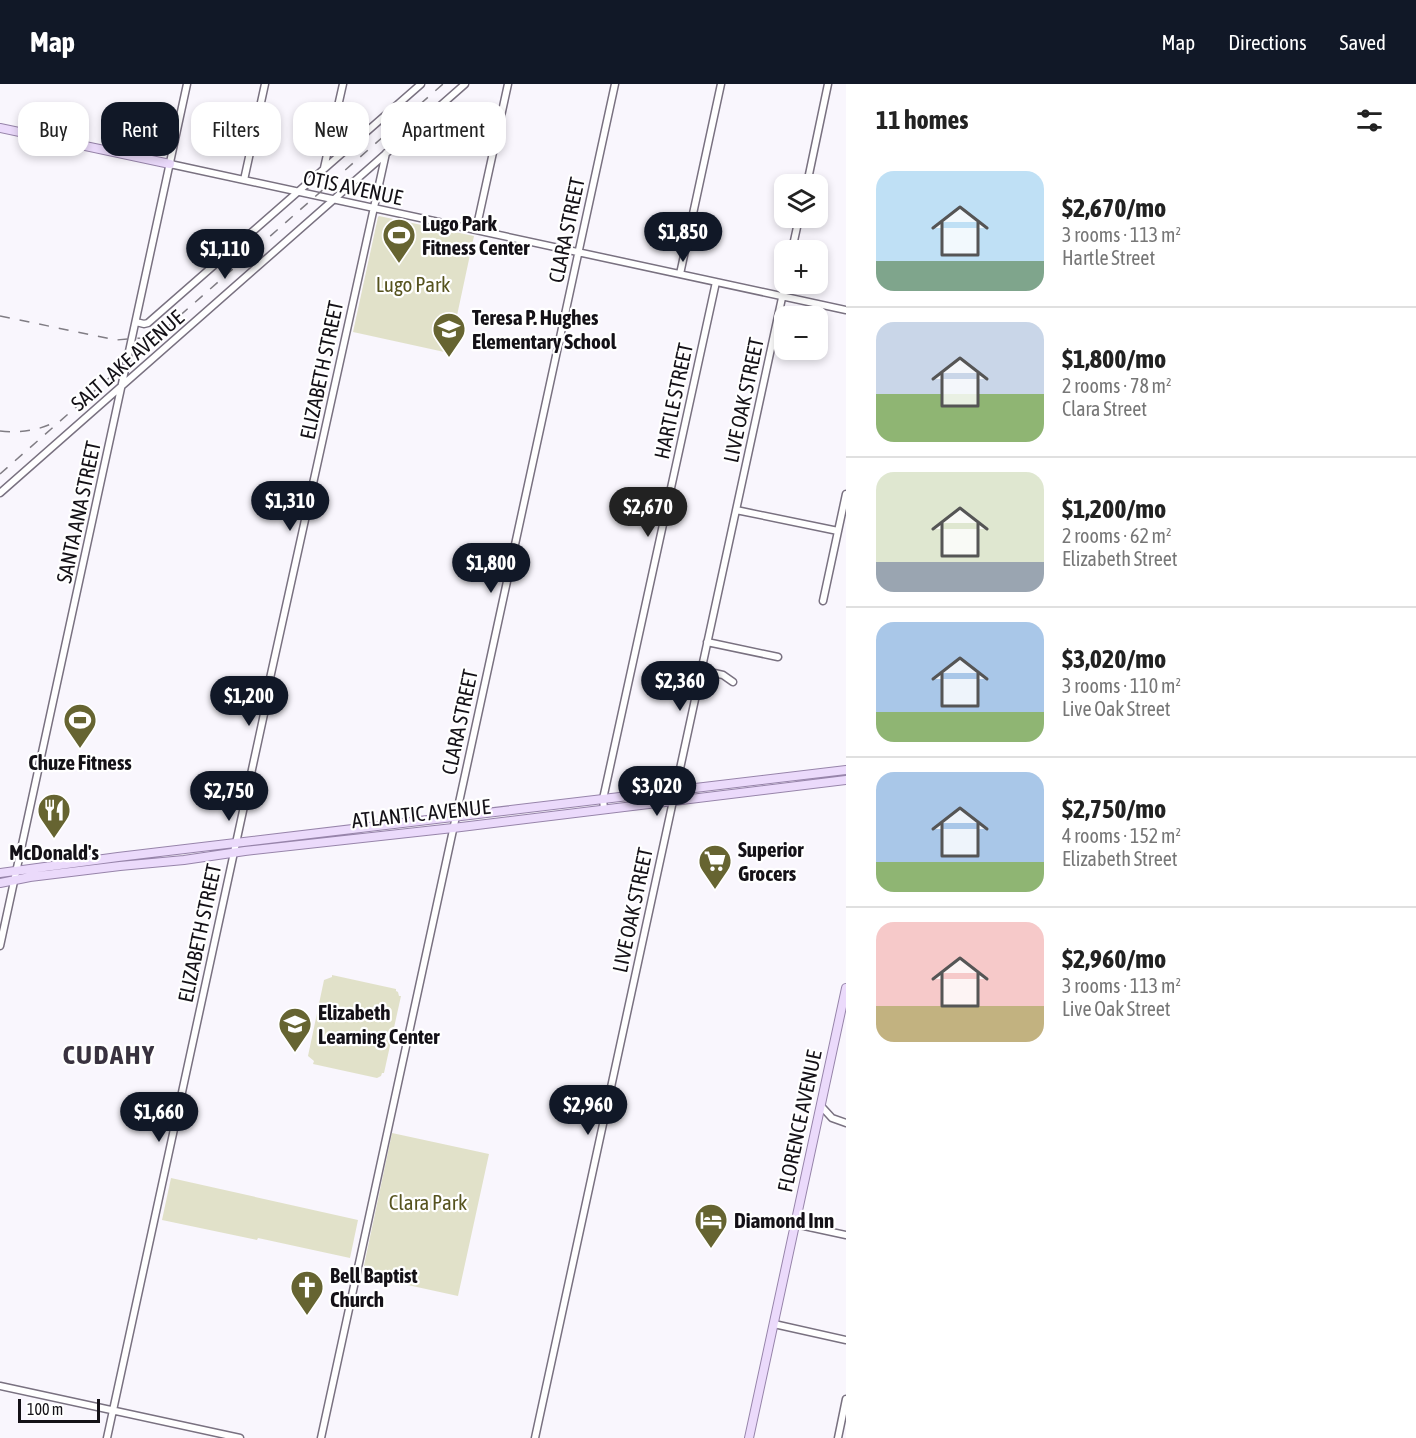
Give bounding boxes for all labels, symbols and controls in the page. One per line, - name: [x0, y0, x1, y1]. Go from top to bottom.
- text: Map: [30, 26, 75, 58]
- text: Map: [1161, 30, 1195, 54]
- text: Directions: [1228, 30, 1307, 54]
- text: Saved: [1340, 30, 1386, 54]
- chip: Buy: [18, 102, 89, 156]
- chip: Rent: [101, 102, 179, 156]
- chip: Filters: [191, 102, 281, 156]
- chip: New: [293, 102, 369, 156]
- chip: Apartment: [381, 102, 506, 156]
- icon: filters: [1353, 104, 1386, 137]
- text: 11 homes: [876, 105, 969, 135]
- street label: OTIS AVENUE: [301, 165, 405, 209]
- map controls: [774, 174, 828, 360]
- button: layers: [774, 174, 828, 228]
- street label: CLARA STREET: [543, 175, 589, 285]
- text: $2,670/mo: [1062, 193, 1166, 223]
- icon: home: [924, 195, 996, 267]
- place label: Lugo Park Fitness Center: [422, 211, 530, 259]
- pin: $1,850: [634, 212, 732, 263]
- sports icon: Lugo Park Fitness Center: [381, 217, 417, 264]
- text: $1,850: [658, 220, 708, 243]
- text: 3 rooms · 113 m²: [1062, 223, 1181, 246]
- pin: $1,110: [176, 229, 274, 280]
- text: $1,110: [200, 237, 250, 260]
- button: +: [774, 240, 828, 294]
- text: Hartle Street: [1062, 246, 1155, 269]
- park label: Lugo Park: [376, 272, 450, 296]
- street label: ELIZABETH STREET: [295, 299, 347, 441]
- street label: SALT LAKE AVENUE: [66, 305, 188, 415]
- place label: Teresa P. Hughes Elementary School: [472, 305, 617, 353]
- button: −: [774, 306, 828, 360]
- school or university icon: Teresa P. Hughes Elementary School: [431, 311, 467, 358]
- street label: LIVE OAK STREET: [718, 335, 768, 465]
- street label: HARTLE STREET: [649, 341, 697, 461]
- text: $1,800/mo: [1062, 344, 1166, 374]
- icon: home: [924, 346, 996, 418]
- text: 2 rooms · 78 m²: [1062, 374, 1172, 397]
- text: Clara Street: [1062, 397, 1147, 420]
- street label: SANTA ANA STREET: [51, 439, 105, 585]
- pin: $1,310: [241, 481, 339, 532]
- pin: $2,670: [599, 487, 697, 538]
- text: $1,310: [265, 489, 315, 512]
- text: $1,200/mo: [1062, 494, 1166, 524]
- text: $2,670: [623, 495, 673, 518]
- icon: home: [924, 496, 996, 568]
- text: 2 rooms · 62 m²: [1062, 524, 1172, 547]
- pin: $1,800: [442, 543, 540, 594]
- text: Elizabeth Street: [1062, 547, 1178, 570]
- text: $1,800: [466, 551, 516, 574]
- text: $3,020/mo: [1062, 644, 1166, 674]
- icon: home: [924, 646, 996, 718]
- pin: $2,360: [631, 661, 729, 712]
- street label: CLARA STREET: [436, 667, 482, 777]
- text: $2,360: [655, 669, 705, 692]
- text: 3 rooms · 110 m²: [1062, 674, 1181, 697]
- pin: $1,200: [200, 676, 298, 727]
- text: $1,200: [224, 684, 274, 707]
- text: Live Oak Street: [1062, 697, 1171, 720]
- sports icon: Chuze Fitness: [62, 702, 98, 749]
- place label: Chuze Fitness: [28, 750, 132, 774]
- pin: $3,020: [608, 766, 706, 817]
- pin: $2,750: [180, 771, 278, 822]
- text: $3,020: [632, 774, 682, 797]
- text: $2,750: [204, 779, 254, 802]
- restaurant icon: McDonald's: [36, 792, 72, 839]
- street label: ATLANTIC AVENUE: [351, 794, 492, 832]
- text: $2,750/mo: [1062, 794, 1166, 824]
- icon: home: [924, 796, 996, 868]
- text: 4 rooms · 152 m²: [1062, 824, 1181, 847]
- place label: Superior Grocers: [738, 837, 804, 885]
- place label: McDonald's: [9, 840, 99, 864]
- supermarket icon: Superior Grocers: [697, 843, 733, 890]
- street label: LIVE OAK STREET: [607, 845, 657, 975]
- text: Elizabeth Street: [1062, 847, 1178, 870]
- street label: ELIZABETH STREET: [173, 862, 225, 1004]
- text: $2,960/mo: [1062, 944, 1166, 974]
- icon: home: [924, 946, 996, 1018]
- text: 3 rooms · 113 m²: [1062, 974, 1181, 997]
- text: Live Oak Street: [1062, 997, 1171, 1020]
- place label: Elizabeth Learning Center: [318, 1000, 440, 1048]
- school or university icon: Elizabeth Learning Center: [277, 1006, 313, 1053]
- district label: CUDAHY: [62, 1039, 156, 1070]
- street label: FLORENCE AVENUE: [772, 1048, 826, 1194]
- pin: $2,960: [539, 1085, 637, 1136]
- pin: $1,660: [110, 1092, 208, 1143]
- text: $2,960: [563, 1093, 613, 1116]
- text: $1,660: [134, 1100, 184, 1123]
- park label: Clara Park: [389, 1190, 467, 1214]
- hotel icon: Diamond Inn: [693, 1202, 729, 1249]
- place label: Diamond Inn: [734, 1208, 834, 1232]
- place label: Bell Baptist Church: [330, 1263, 418, 1311]
- church icon: Bell Baptist Church: [289, 1269, 325, 1316]
- scale bar: [18, 1396, 100, 1424]
- text: 100 m: [27, 1400, 63, 1418]

